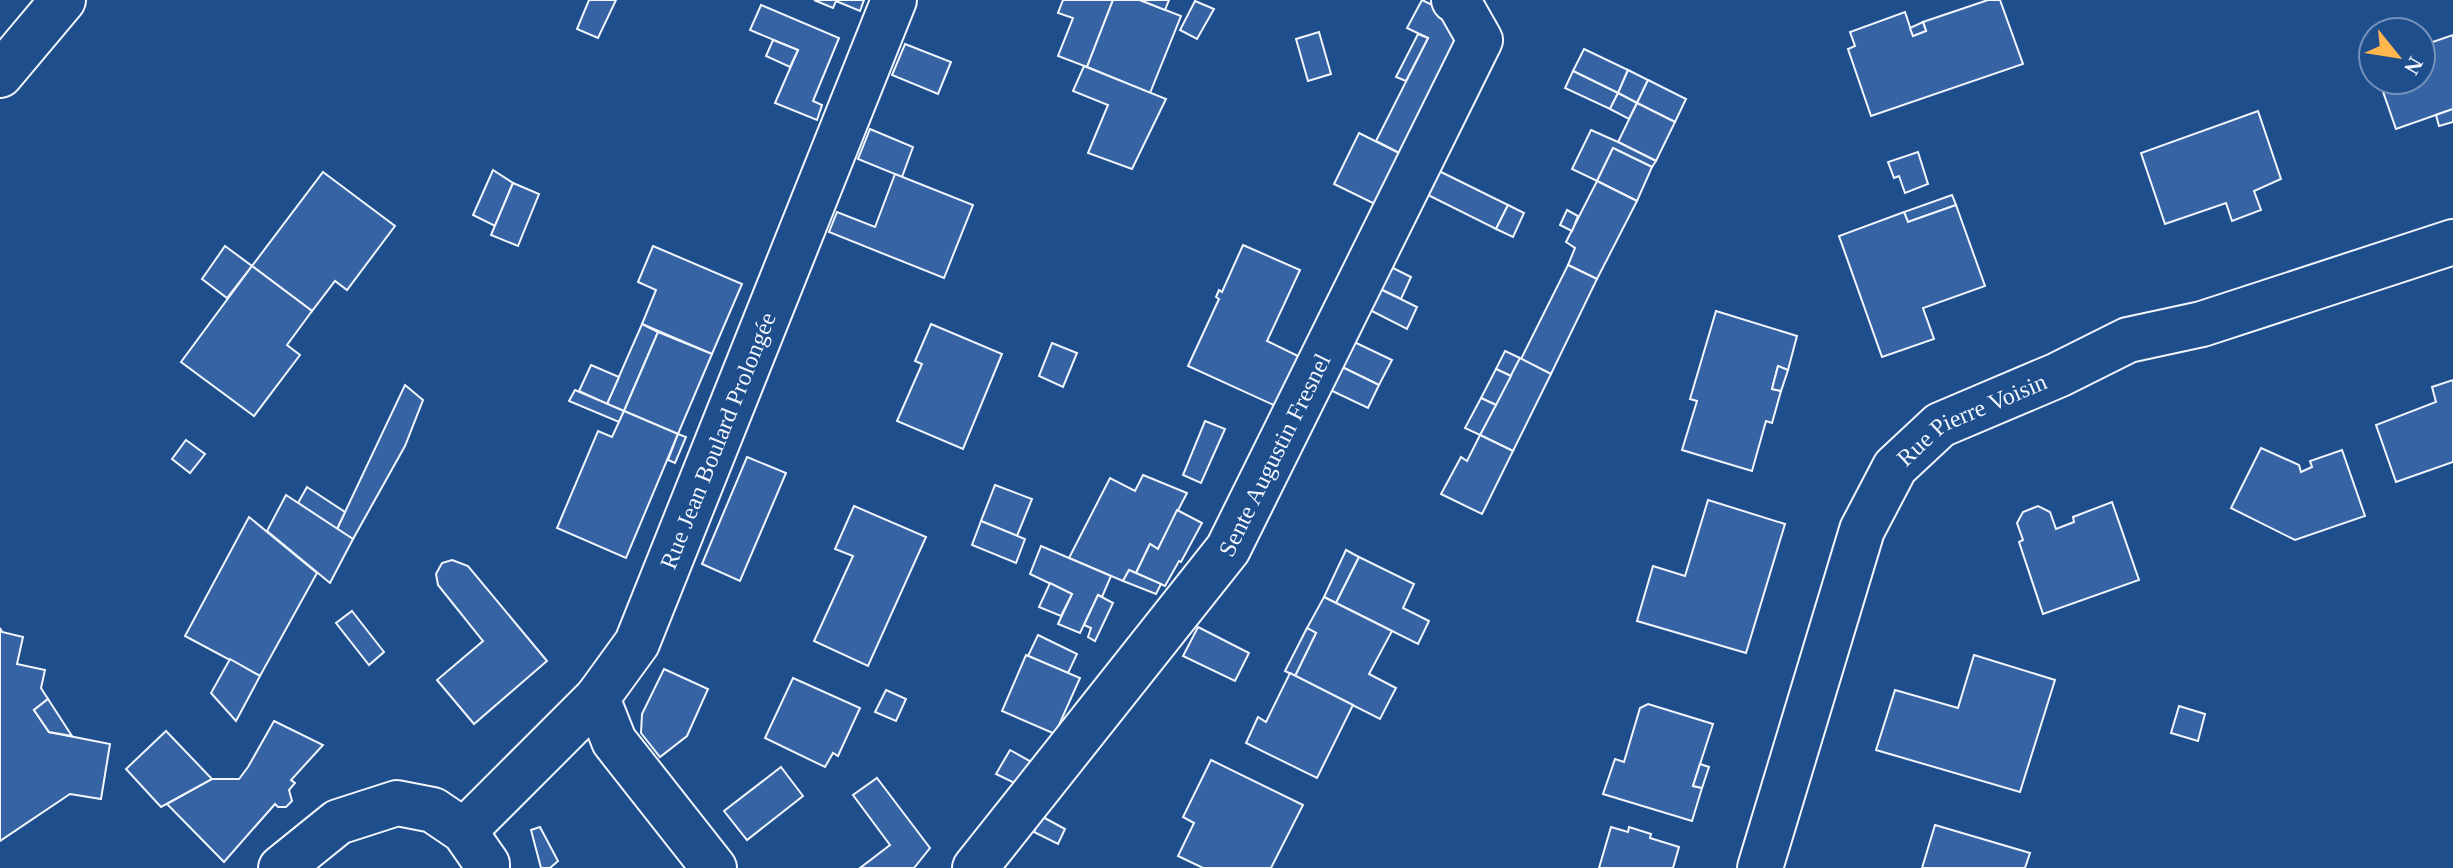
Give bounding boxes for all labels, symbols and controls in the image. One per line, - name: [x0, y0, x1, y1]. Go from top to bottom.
- north arrow: [2357, 16, 2437, 96]
- text: N: [2399, 53, 2429, 79]
- street label: Rue Jean Boulard Prolongée: [655, 309, 781, 573]
- street label: Sente Augustin Fresnel: [1213, 349, 1336, 561]
- street label: Rue Pierre Voisin: [1892, 368, 2051, 471]

